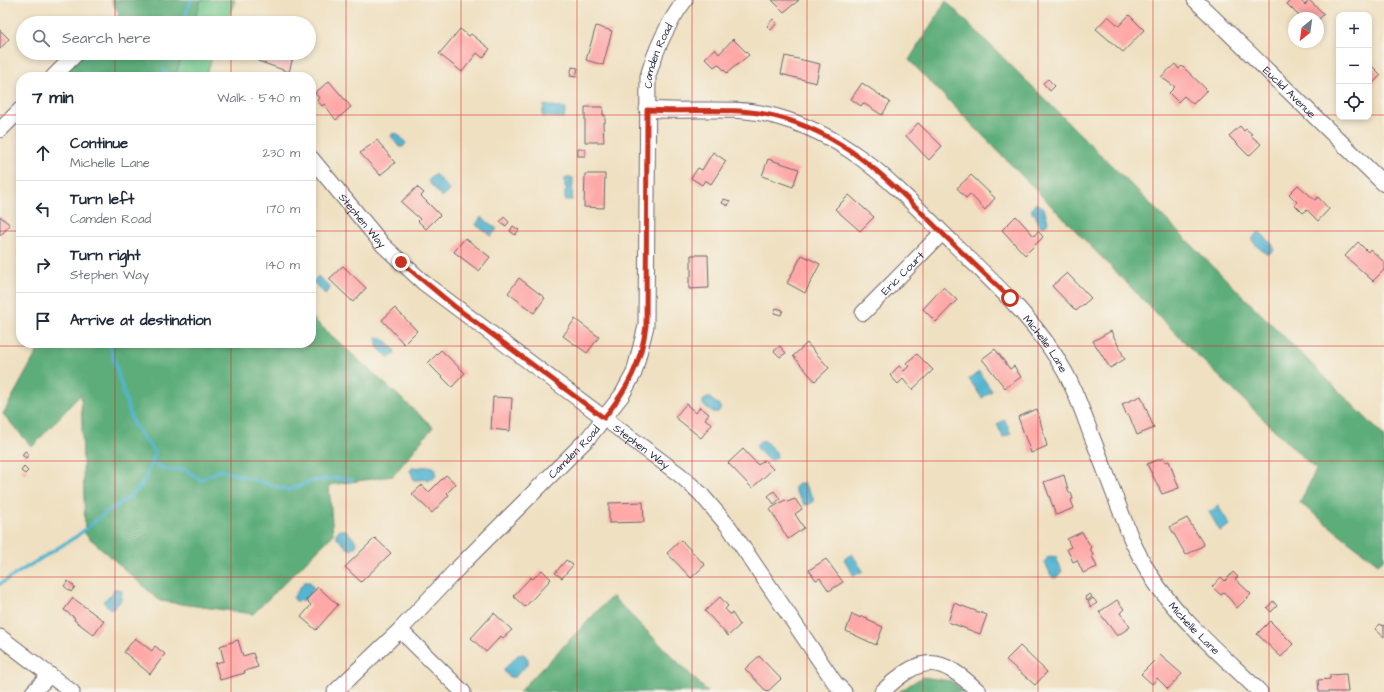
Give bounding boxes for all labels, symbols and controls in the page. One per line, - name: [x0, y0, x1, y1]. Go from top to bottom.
- north arrow: [1288, 12, 1324, 48]
- map controls: [1336, 12, 1372, 120]
- button: +: [1336, 12, 1372, 48]
- search box: [16, 16, 316, 60]
- street label: Camden Road: [640, 20, 676, 88]
- icon: search: [30, 27, 52, 49]
- text: Search here: [62, 28, 151, 49]
- button: −: [1336, 48, 1372, 84]
- street label: Euclid Avenue: [1260, 63, 1319, 121]
- button: locate: [1336, 84, 1372, 120]
- text: 7 min: [32, 86, 74, 110]
- text: Walk · 540 m: [217, 89, 300, 107]
- text: Continue: [70, 133, 128, 154]
- icon: ahead: [32, 142, 54, 164]
- text: 230 m: [262, 144, 300, 162]
- text: Michelle Lane: [70, 154, 150, 172]
- text: Turn left: [70, 189, 134, 210]
- street label: Stephen Way: [336, 190, 390, 252]
- icon: left: [32, 198, 54, 220]
- text: 170 m: [267, 200, 300, 218]
- text: Camden Road: [70, 210, 151, 228]
- text: Turn right: [70, 245, 141, 266]
- street label: Eric Court: [877, 248, 928, 298]
- route end: [392, 253, 410, 271]
- icon: right: [32, 254, 54, 276]
- text: 140 m: [266, 256, 300, 274]
- text: Stephen Way: [70, 266, 149, 284]
- route start: [1001, 289, 1019, 307]
- icon: arrive: [32, 310, 54, 332]
- text: Arrive at destination: [70, 310, 211, 331]
- street label: Michelle Lane: [1020, 311, 1071, 375]
- street label: Stephen Way: [610, 420, 673, 473]
- street label: Camden Road: [545, 422, 603, 481]
- street label: Michelle Lane: [1165, 598, 1223, 658]

